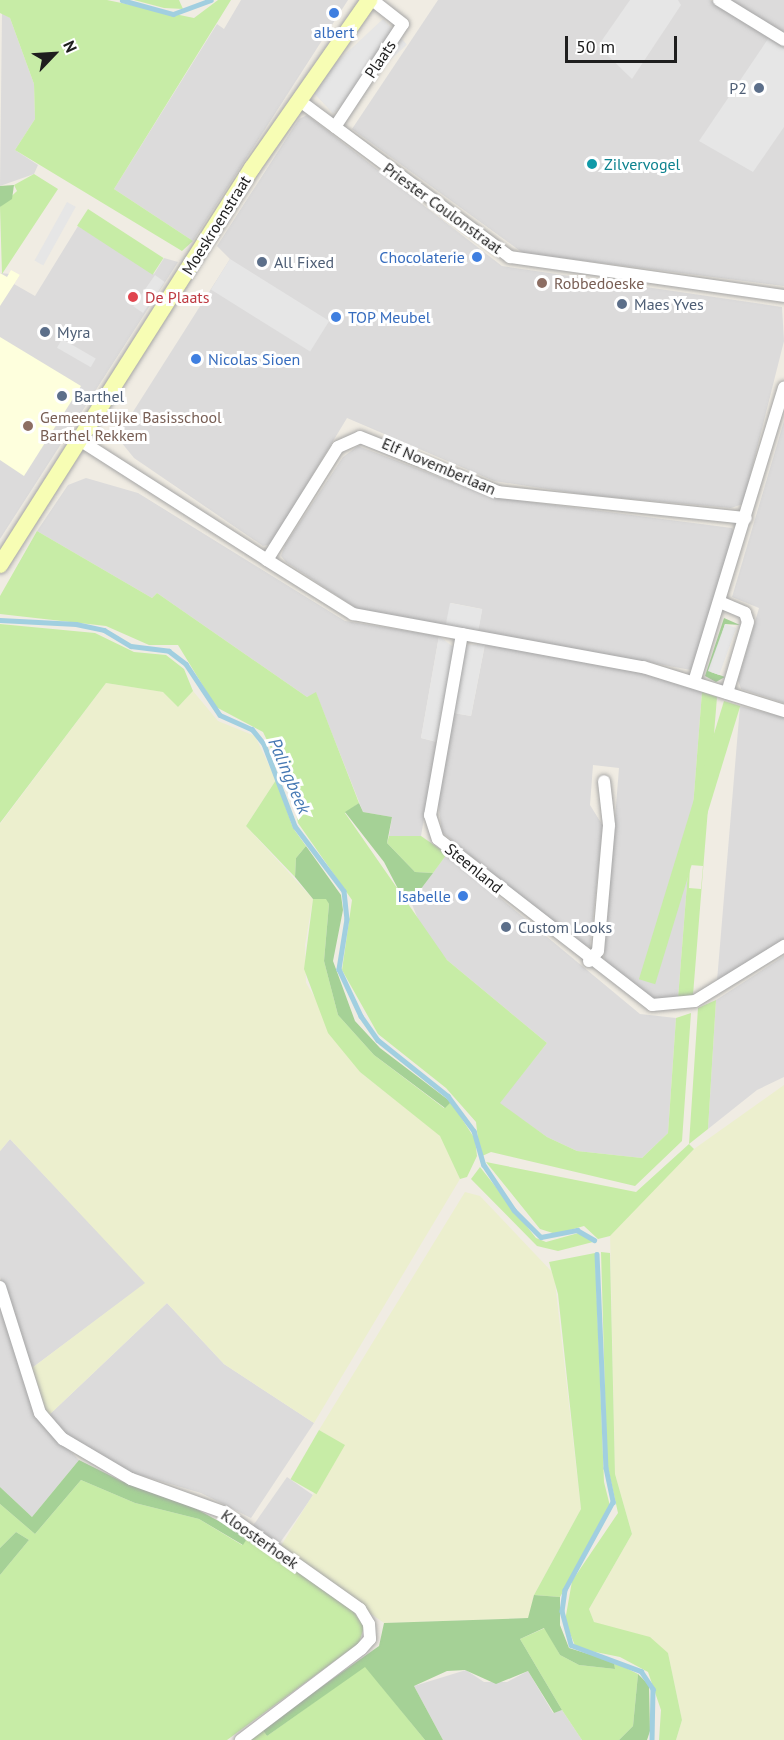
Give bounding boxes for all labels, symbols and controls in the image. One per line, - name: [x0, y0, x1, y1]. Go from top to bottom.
- marker: albert: [327, 6, 341, 20]
- place label: albert: [314, 22, 354, 42]
- north arrow: [24, 24, 84, 84]
- scale bar: [568, 24, 680, 62]
- text: 50 m: [576, 35, 615, 58]
- street label: Plaats: [360, 36, 400, 82]
- text: N: [59, 37, 82, 55]
- place label: P2: [729, 78, 747, 98]
- marker: P2: [752, 81, 766, 95]
- place label: Zilvervogel: [604, 154, 680, 174]
- marker: Zilvervogel: [585, 157, 599, 171]
- street label: Priester Coulonstraat: [380, 158, 506, 258]
- street label: Moeskroenstraat: [178, 172, 254, 278]
- place label: Chocolaterie: [379, 247, 465, 267]
- marker: Chocolaterie: [470, 250, 484, 264]
- place label: All Fixed: [274, 252, 334, 272]
- marker: All Fixed: [255, 255, 269, 269]
- place label: Robbedoeske: [554, 273, 644, 293]
- marker: Robbedoeske: [535, 276, 549, 290]
- place label: De Plaats: [145, 287, 210, 307]
- marker: De Plaats: [126, 290, 140, 304]
- place label: Maes Yves: [634, 294, 704, 314]
- marker: Maes Yves: [615, 297, 629, 311]
- place label: TOP Meubel: [348, 307, 431, 327]
- marker: TOP Meubel: [329, 310, 343, 324]
- place label: Myra: [57, 322, 90, 342]
- marker: Myra: [38, 325, 52, 339]
- place label: Nicolas Sioen: [208, 349, 300, 369]
- marker: Nicolas Sioen: [189, 352, 203, 366]
- place label: Barthel: [74, 386, 124, 406]
- marker: Barthel: [55, 389, 69, 403]
- place label: Gemeentelijke Basisschool Barthel Rekkem: [40, 407, 222, 445]
- marker: Gemeentelijke Basisschool Barthel Rekkem: [21, 419, 35, 433]
- street label: Elf Novemberlaan: [379, 433, 499, 499]
- water label: Palingbeek: [263, 735, 315, 817]
- street label: Steenland: [441, 839, 507, 897]
- place label: Isabelle: [397, 886, 451, 906]
- marker: Isabelle: [456, 889, 470, 903]
- place label: Custom Looks: [518, 917, 612, 937]
- marker: Custom Looks: [499, 920, 513, 934]
- street label: Kloosterhoek: [218, 1505, 302, 1573]

